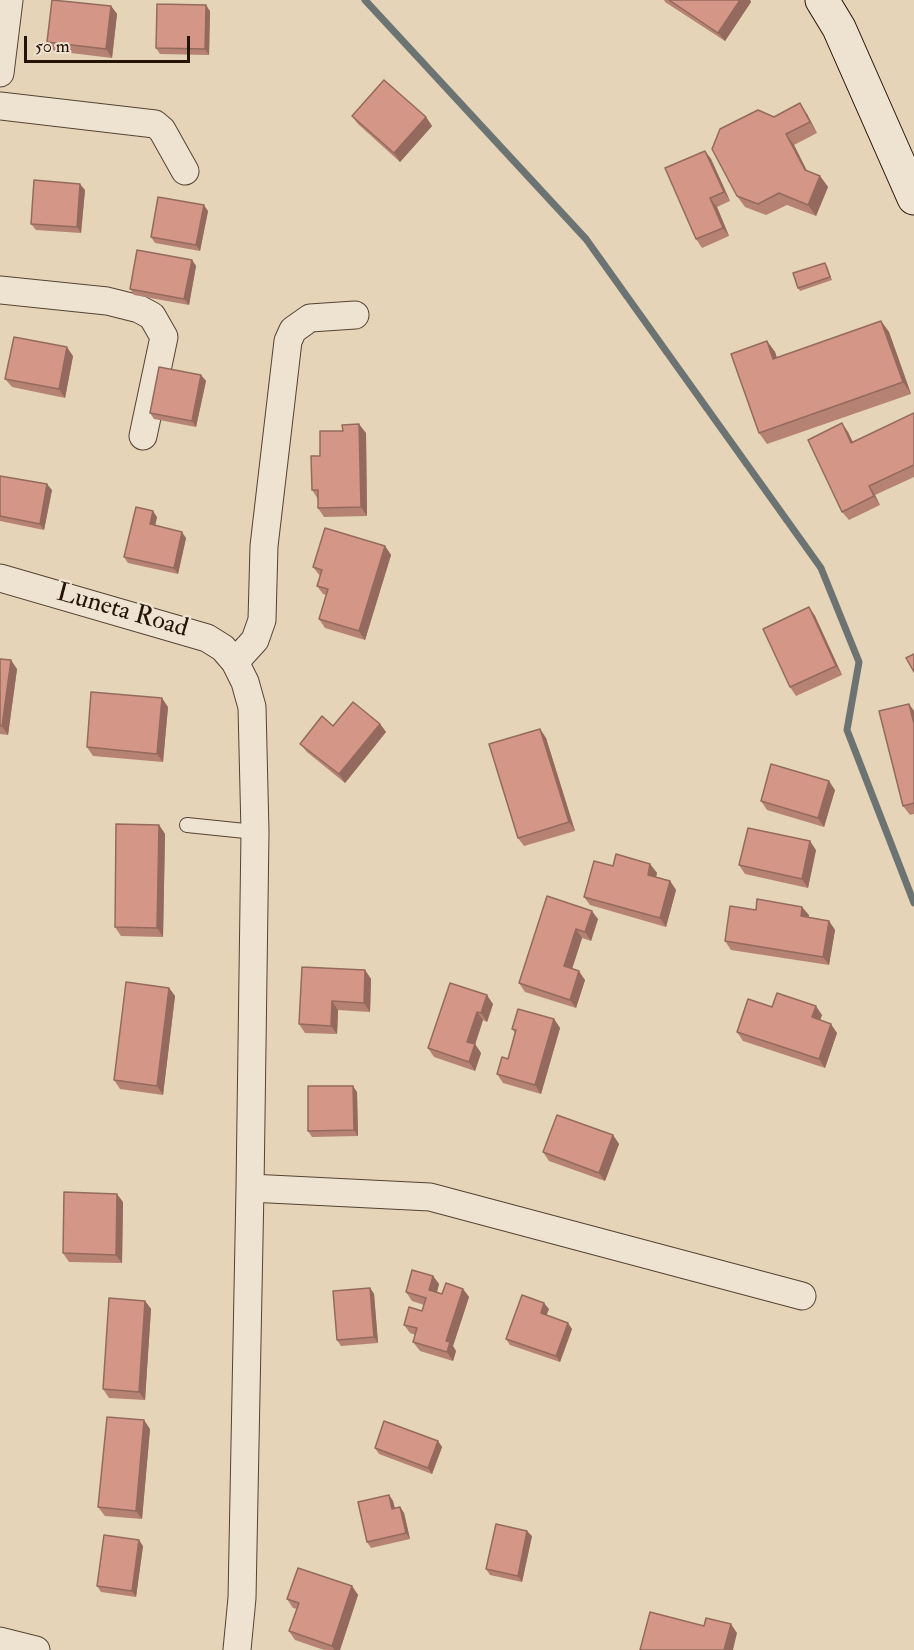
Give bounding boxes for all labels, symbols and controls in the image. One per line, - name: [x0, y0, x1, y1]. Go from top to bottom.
- scale bar: [27, 24, 194, 62]
- text: 50 m: [35, 35, 70, 58]
- street label: Luneta Road: [53, 578, 191, 646]

